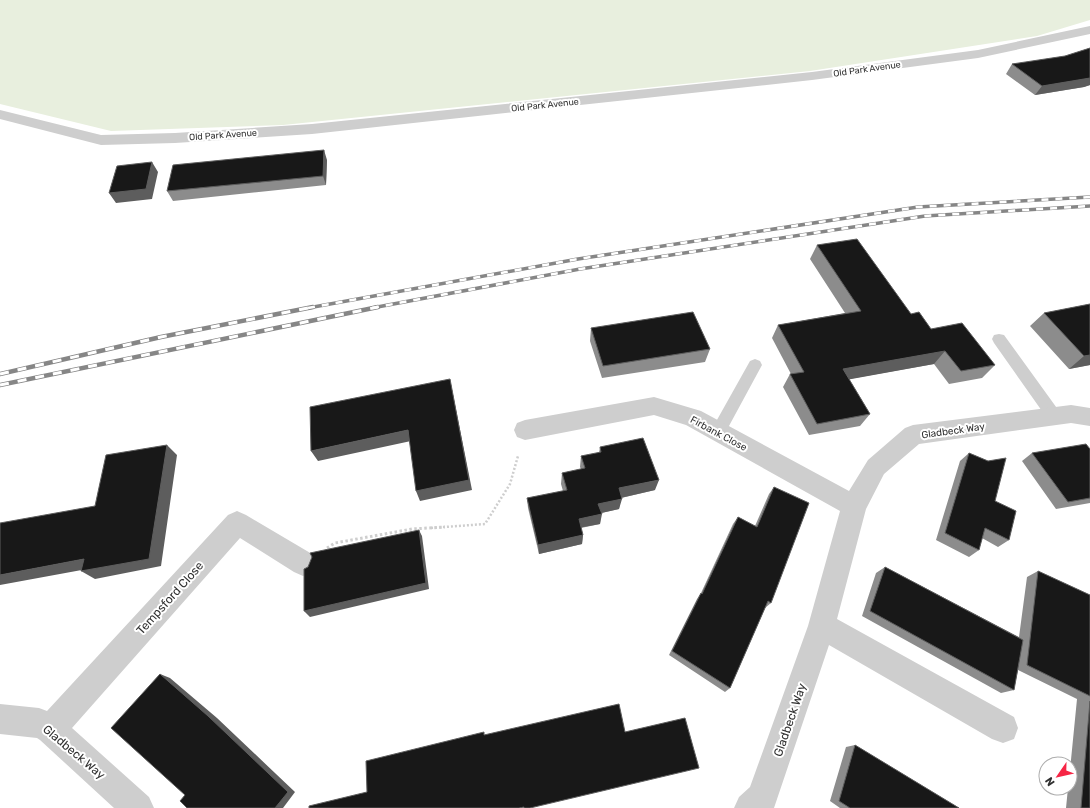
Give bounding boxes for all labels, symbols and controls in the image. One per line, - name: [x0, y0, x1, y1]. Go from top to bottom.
- street label: Old Park Avenue: [833, 59, 901, 79]
- street label: Old Park Avenue: [511, 96, 579, 114]
- street label: Old Park Avenue: [189, 128, 257, 142]
- street label: Firbank Close: [688, 414, 749, 454]
- street label: Gladbeck Way: [921, 421, 986, 441]
- street label: Tempsford Close: [134, 559, 206, 637]
- street label: Gladbeck Way: [771, 681, 809, 759]
- street label: Gladbeck Way: [40, 722, 108, 782]
- north arrow: [1038, 756, 1078, 796]
- text: N: [1042, 774, 1058, 788]

